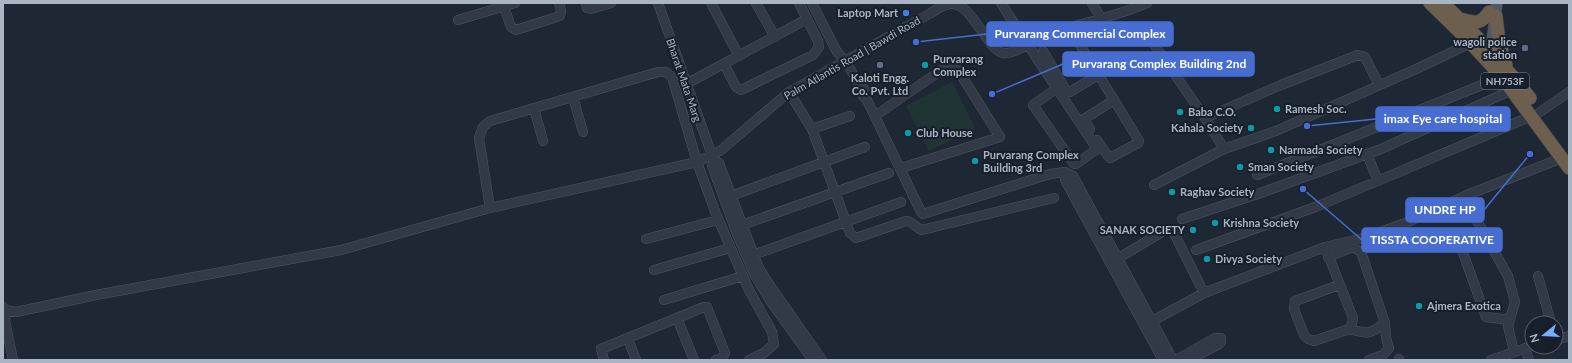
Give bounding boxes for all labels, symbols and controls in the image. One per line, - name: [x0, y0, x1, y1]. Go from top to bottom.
- place label: Laptop Mart: [837, 6, 899, 19]
- marker: Laptop Mart: [901, 8, 911, 18]
- street label: Palm Atlantis Road | Bawdi Road: [781, 13, 922, 102]
- callout: Purvarang Commercial Complex: [987, 22, 1173, 46]
- text: Purvarang Commercial Complex: [995, 26, 1166, 41]
- place label: wagoli police station: [1453, 35, 1517, 61]
- street label: Bharat Mata Marg: [664, 36, 705, 124]
- marker: wagoli police station: [1520, 43, 1530, 53]
- place label: Purvarang Complex: [933, 52, 983, 78]
- callout: Purvarang Complex Building 2nd: [1063, 52, 1254, 76]
- text: Purvarang Complex Building 2nd: [1072, 56, 1246, 71]
- marker: Kaloti Engg. Co. Pvt. Ltd: [875, 60, 885, 70]
- marker: Purvarang Complex: [920, 60, 930, 70]
- place label: Kaloti Engg. Co. Pvt. Ltd: [851, 71, 910, 97]
- road number: NH753F: [1481, 73, 1529, 89]
- place label: Ramesh Soc.: [1285, 102, 1347, 115]
- marker: Ramesh Soc.: [1272, 104, 1282, 114]
- place label: Baba C.O.: [1188, 105, 1237, 118]
- marker: Baba C.O.: [1175, 107, 1185, 117]
- callout: imax Eye care hospital: [1376, 107, 1510, 131]
- text: imax Eye care hospital: [1384, 111, 1502, 126]
- place label: Kahala Society: [1171, 121, 1243, 134]
- marker: Kahala Society: [1246, 123, 1256, 133]
- place label: Club House: [916, 126, 973, 139]
- marker: Club House: [903, 128, 913, 138]
- place label: Narmada Society: [1279, 143, 1363, 156]
- marker: Narmada Society: [1266, 145, 1276, 155]
- place label: Purvarang Complex Building 3rd: [983, 148, 1079, 174]
- marker: Purvarang Complex Building 3rd: [970, 156, 980, 166]
- place label: Sman Society: [1248, 160, 1314, 173]
- marker: Sman Society: [1235, 162, 1245, 172]
- place label: Raghav Society: [1180, 185, 1255, 198]
- marker: Raghav Society: [1167, 187, 1177, 197]
- callout: UNDRE HP: [1406, 198, 1484, 222]
- text: UNDRE HP: [1414, 202, 1476, 217]
- place label: Krishna Society: [1223, 216, 1299, 229]
- marker: Krishna Society: [1210, 218, 1220, 228]
- place label: SANAK SOCIETY: [1100, 223, 1186, 236]
- marker: SANAK SOCIETY: [1188, 225, 1198, 235]
- callout: TISSTA COOPERATIVE: [1362, 228, 1502, 252]
- text: TISSTA COOPERATIVE: [1370, 232, 1494, 247]
- place label: Divya Society: [1215, 252, 1282, 265]
- marker: Divya Society: [1202, 254, 1212, 264]
- place label: Ajmera Exotica: [1426, 299, 1501, 312]
- marker: Ajmera Exotica: [1414, 301, 1424, 311]
- north arrow: [1524, 315, 1564, 355]
- text: N: [1527, 332, 1542, 344]

